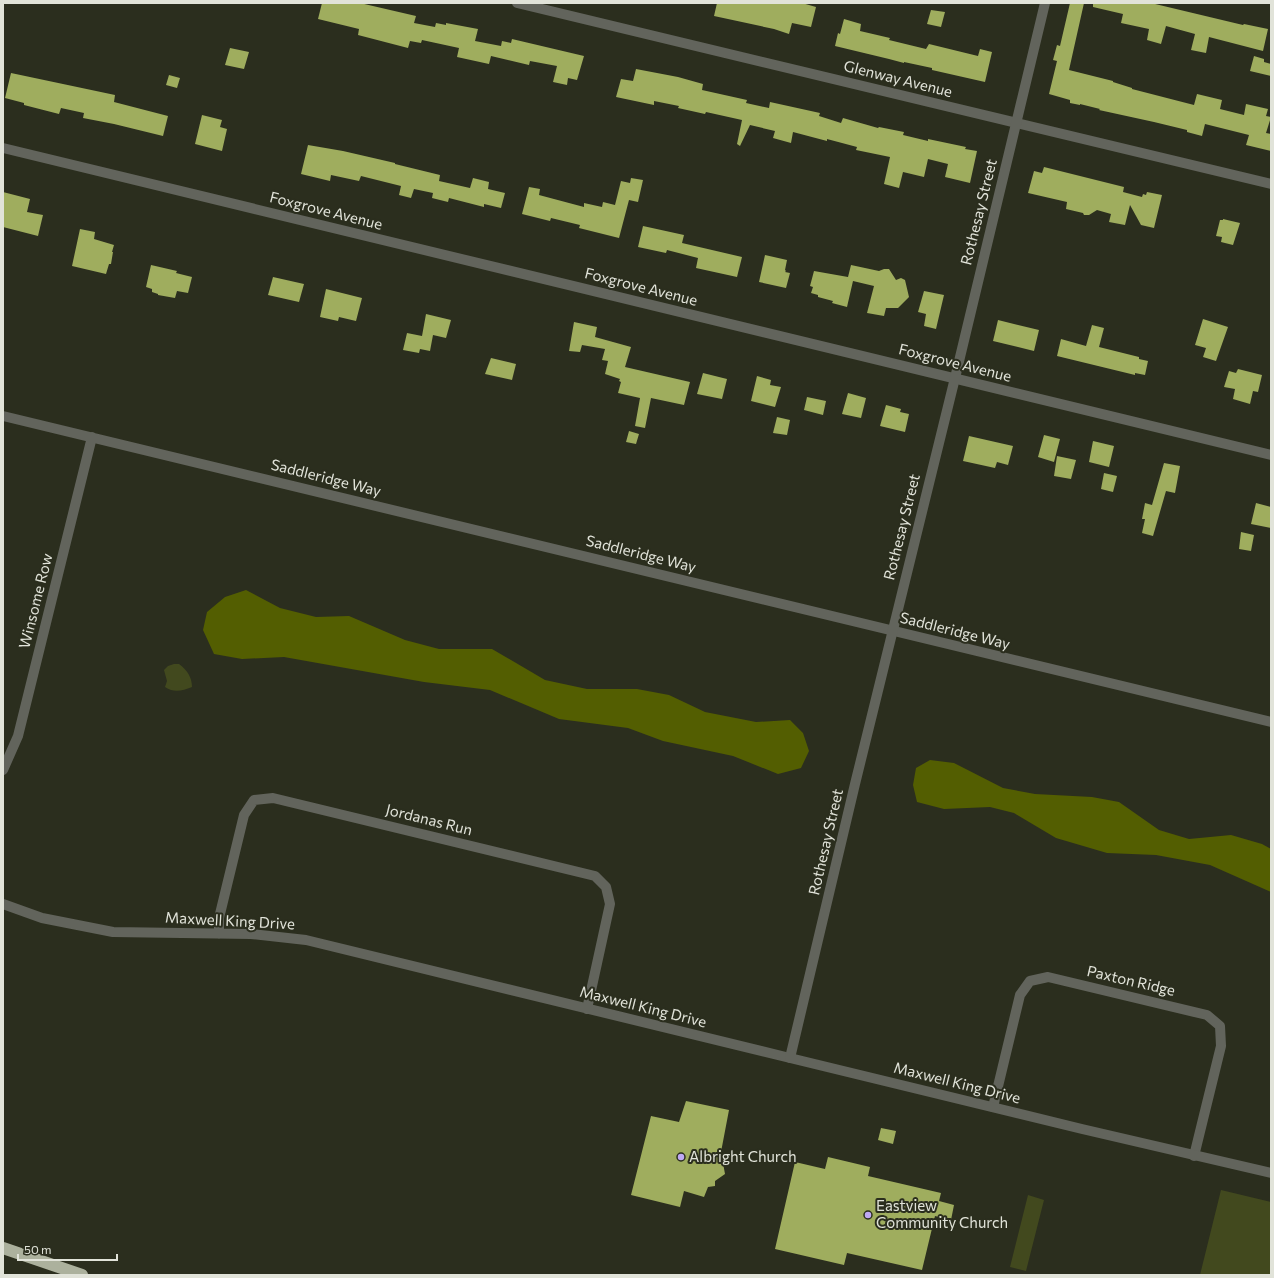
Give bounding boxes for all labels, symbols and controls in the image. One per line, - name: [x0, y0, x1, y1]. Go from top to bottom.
- street label: Glenway Avenue: [842, 56, 955, 100]
- street label: Rothesay Street: [956, 157, 1000, 267]
- street label: Foxgrove Avenue: [268, 187, 385, 233]
- street label: Foxgrove Avenue: [583, 263, 700, 309]
- street label: Foxgrove Avenue: [897, 339, 1014, 385]
- street label: Saddleridge Way: [269, 455, 383, 499]
- street label: Rothesay Street: [879, 472, 923, 582]
- street label: Saddleridge Way: [584, 531, 698, 575]
- street label: Winsome Row: [14, 551, 56, 650]
- street label: Saddleridge Way: [898, 608, 1012, 652]
- street label: Rothesay Street: [804, 787, 846, 897]
- street label: Jordanas Run: [384, 800, 474, 838]
- street label: Maxwell King Drive: [165, 908, 295, 932]
- street label: Paxton Ridge: [1085, 961, 1177, 999]
- street label: Maxwell King Drive: [578, 982, 709, 1031]
- street label: Maxwell King Drive: [892, 1058, 1023, 1107]
- place label: Albright Church: [689, 1147, 797, 1165]
- marker: Albright Church: [676, 1152, 686, 1162]
- place label: Eastview Community Church: [876, 1196, 1008, 1231]
- marker: Eastview Community Church: [863, 1210, 873, 1220]
- scale bar: [18, 1236, 117, 1262]
- text: 50 m: [24, 1242, 52, 1256]

